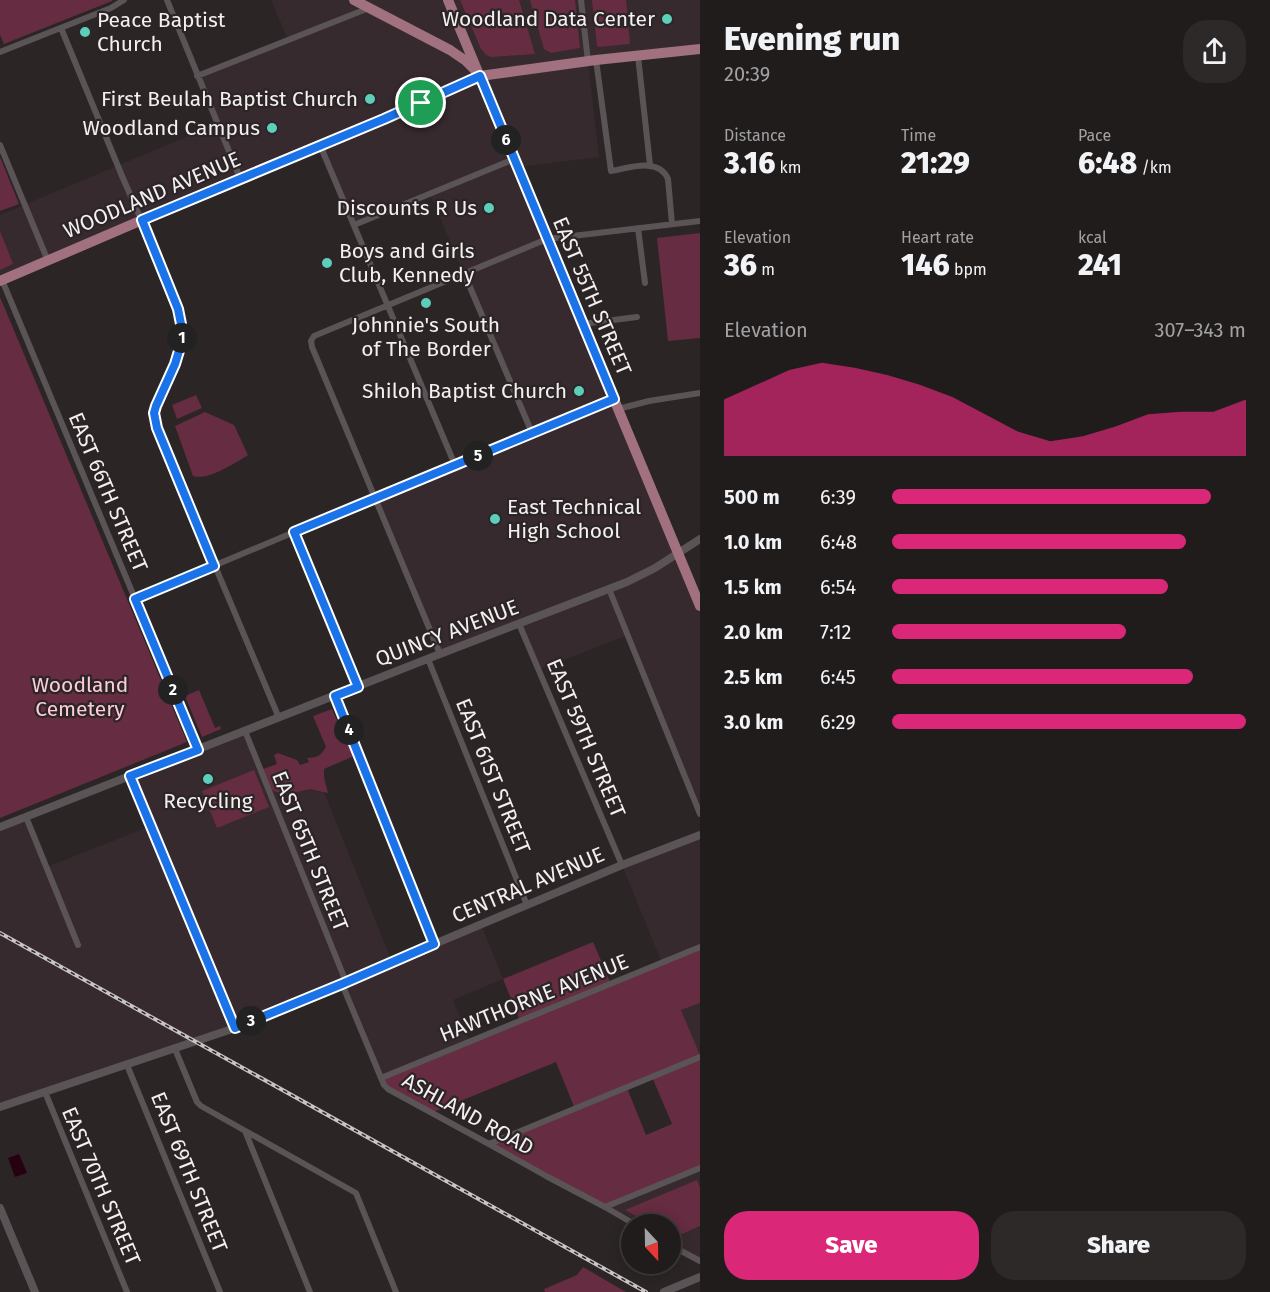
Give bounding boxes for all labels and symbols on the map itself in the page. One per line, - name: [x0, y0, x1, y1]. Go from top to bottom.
- place label: Woodland Data Center: [442, 6, 655, 32]
- place label: Peace Baptist Church: [97, 7, 226, 57]
- marker: Woodland Data Center: [660, 12, 674, 26]
- marker: Peace Baptist Church: [78, 25, 92, 39]
- pin: [395, 77, 446, 128]
- place label: First Beulah Baptist Church: [101, 86, 358, 112]
- marker: First Beulah Baptist Church: [363, 92, 377, 106]
- place label: Woodland Campus: [82, 115, 260, 141]
- marker: Woodland Campus: [265, 121, 279, 135]
- pin: 6: [491, 125, 521, 155]
- street label: WOODLAND AVENUE: [59, 146, 245, 244]
- place label: Discounts R Us: [337, 195, 477, 221]
- marker: Discounts R Us: [482, 201, 496, 215]
- street label: EAST 55TH STREET: [547, 213, 637, 379]
- place label: Boys and Girls Club, Kennedy: [339, 238, 475, 288]
- marker: Boys and Girls Club, Kennedy: [320, 256, 334, 270]
- marker: Johnnie's South of The Border: [419, 296, 433, 310]
- place label: Johnnie's South of The Border: [352, 312, 500, 362]
- pin: 1: [167, 323, 197, 353]
- place label: Shiloh Baptist Church: [362, 378, 567, 404]
- marker: Shiloh Baptist Church: [572, 384, 586, 398]
- street label: EAST 66TH STREET: [63, 408, 153, 576]
- pin: 5: [463, 441, 493, 471]
- place label: East Technical High School: [507, 494, 641, 544]
- marker: East Technical High School: [488, 512, 502, 526]
- street label: QUINCY AVENUE: [372, 594, 522, 672]
- street label: EAST 59TH STREET: [541, 655, 631, 821]
- park label: Woodland Cemetery: [32, 672, 128, 722]
- pin: 2: [158, 675, 188, 705]
- street label: EAST 61ST STREET: [450, 695, 536, 858]
- pin: 4: [334, 715, 364, 745]
- street label: EAST 65TH STREET: [266, 767, 354, 935]
- marker: Recycling: [201, 772, 215, 786]
- place label: Recycling: [163, 788, 253, 814]
- street label: CENTRAL AVENUE: [448, 841, 608, 929]
- street label: HAWTHORNE AVENUE: [436, 948, 632, 1048]
- pin: 3: [236, 1006, 266, 1036]
- street label: ASHLAND ROAD: [398, 1067, 538, 1161]
- street label: EAST 69TH STREET: [145, 1088, 233, 1256]
- street label: EAST 70TH STREET: [56, 1103, 146, 1269]
- north arrow: [621, 1214, 681, 1274]

